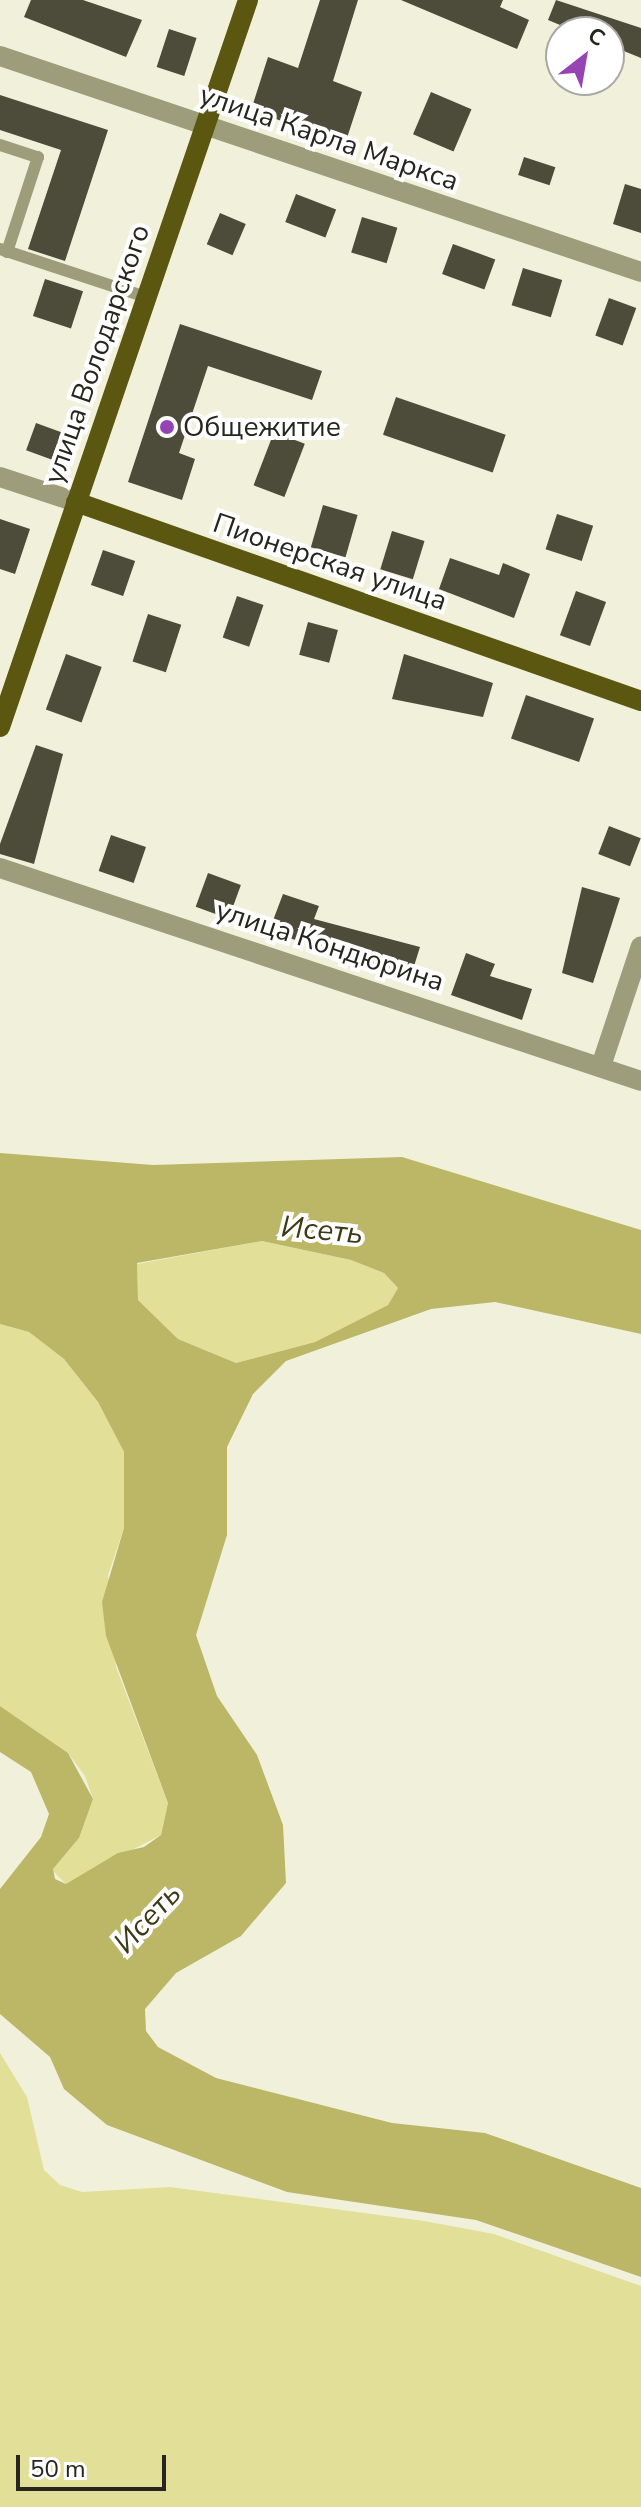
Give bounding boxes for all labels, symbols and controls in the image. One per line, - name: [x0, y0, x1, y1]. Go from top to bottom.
- north arrow: [545, 16, 625, 96]
- text: С: [582, 20, 610, 54]
- street label: улица Карла Маркса: [195, 78, 463, 198]
- street label: улица Володарского: [37, 220, 157, 488]
- place label: Общежитие: [183, 410, 341, 444]
- marker: Общежитие: [158, 418, 176, 436]
- street label: Пионерская улица: [209, 506, 451, 618]
- street label: улица Кондюрина: [212, 893, 448, 999]
- water label: Исеть: [280, 1209, 364, 1253]
- water label: Исеть: [107, 1877, 189, 1961]
- scale bar: [20, 2439, 170, 2489]
- text: 50 m: [30, 2453, 86, 2485]

